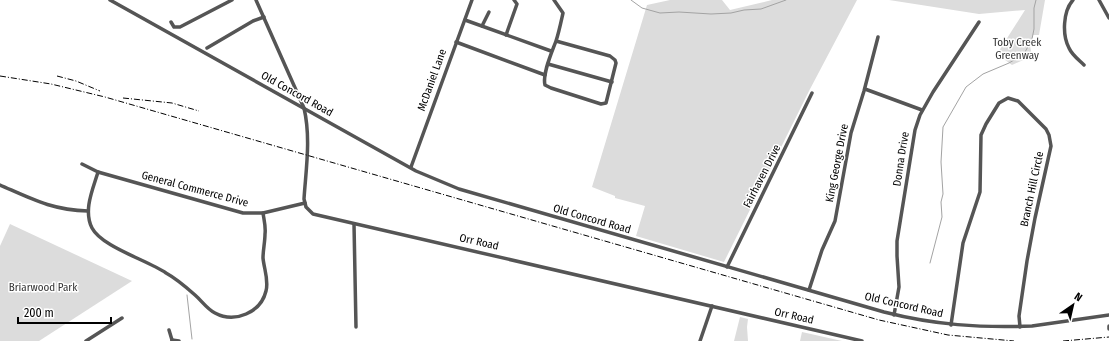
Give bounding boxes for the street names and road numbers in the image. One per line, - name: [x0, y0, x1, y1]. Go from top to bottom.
- street label: McDaniel Lane: [415, 47, 449, 113]
- street label: Old Concord Road: [259, 69, 335, 119]
- street label: King George Drive: [823, 123, 851, 203]
- street label: Donna Drive: [890, 131, 912, 187]
- street label: Fairhaven Drive: [741, 142, 783, 210]
- street label: Branch Hill Circle: [1018, 150, 1046, 228]
- street label: General Commerce Drive: [140, 168, 250, 210]
- street label: Old Concord Road: [552, 202, 632, 236]
- street label: Orr Road: [458, 231, 500, 253]
- street label: Old Concord Road: [863, 290, 945, 320]
- street label: Orr Road: [773, 305, 815, 327]

